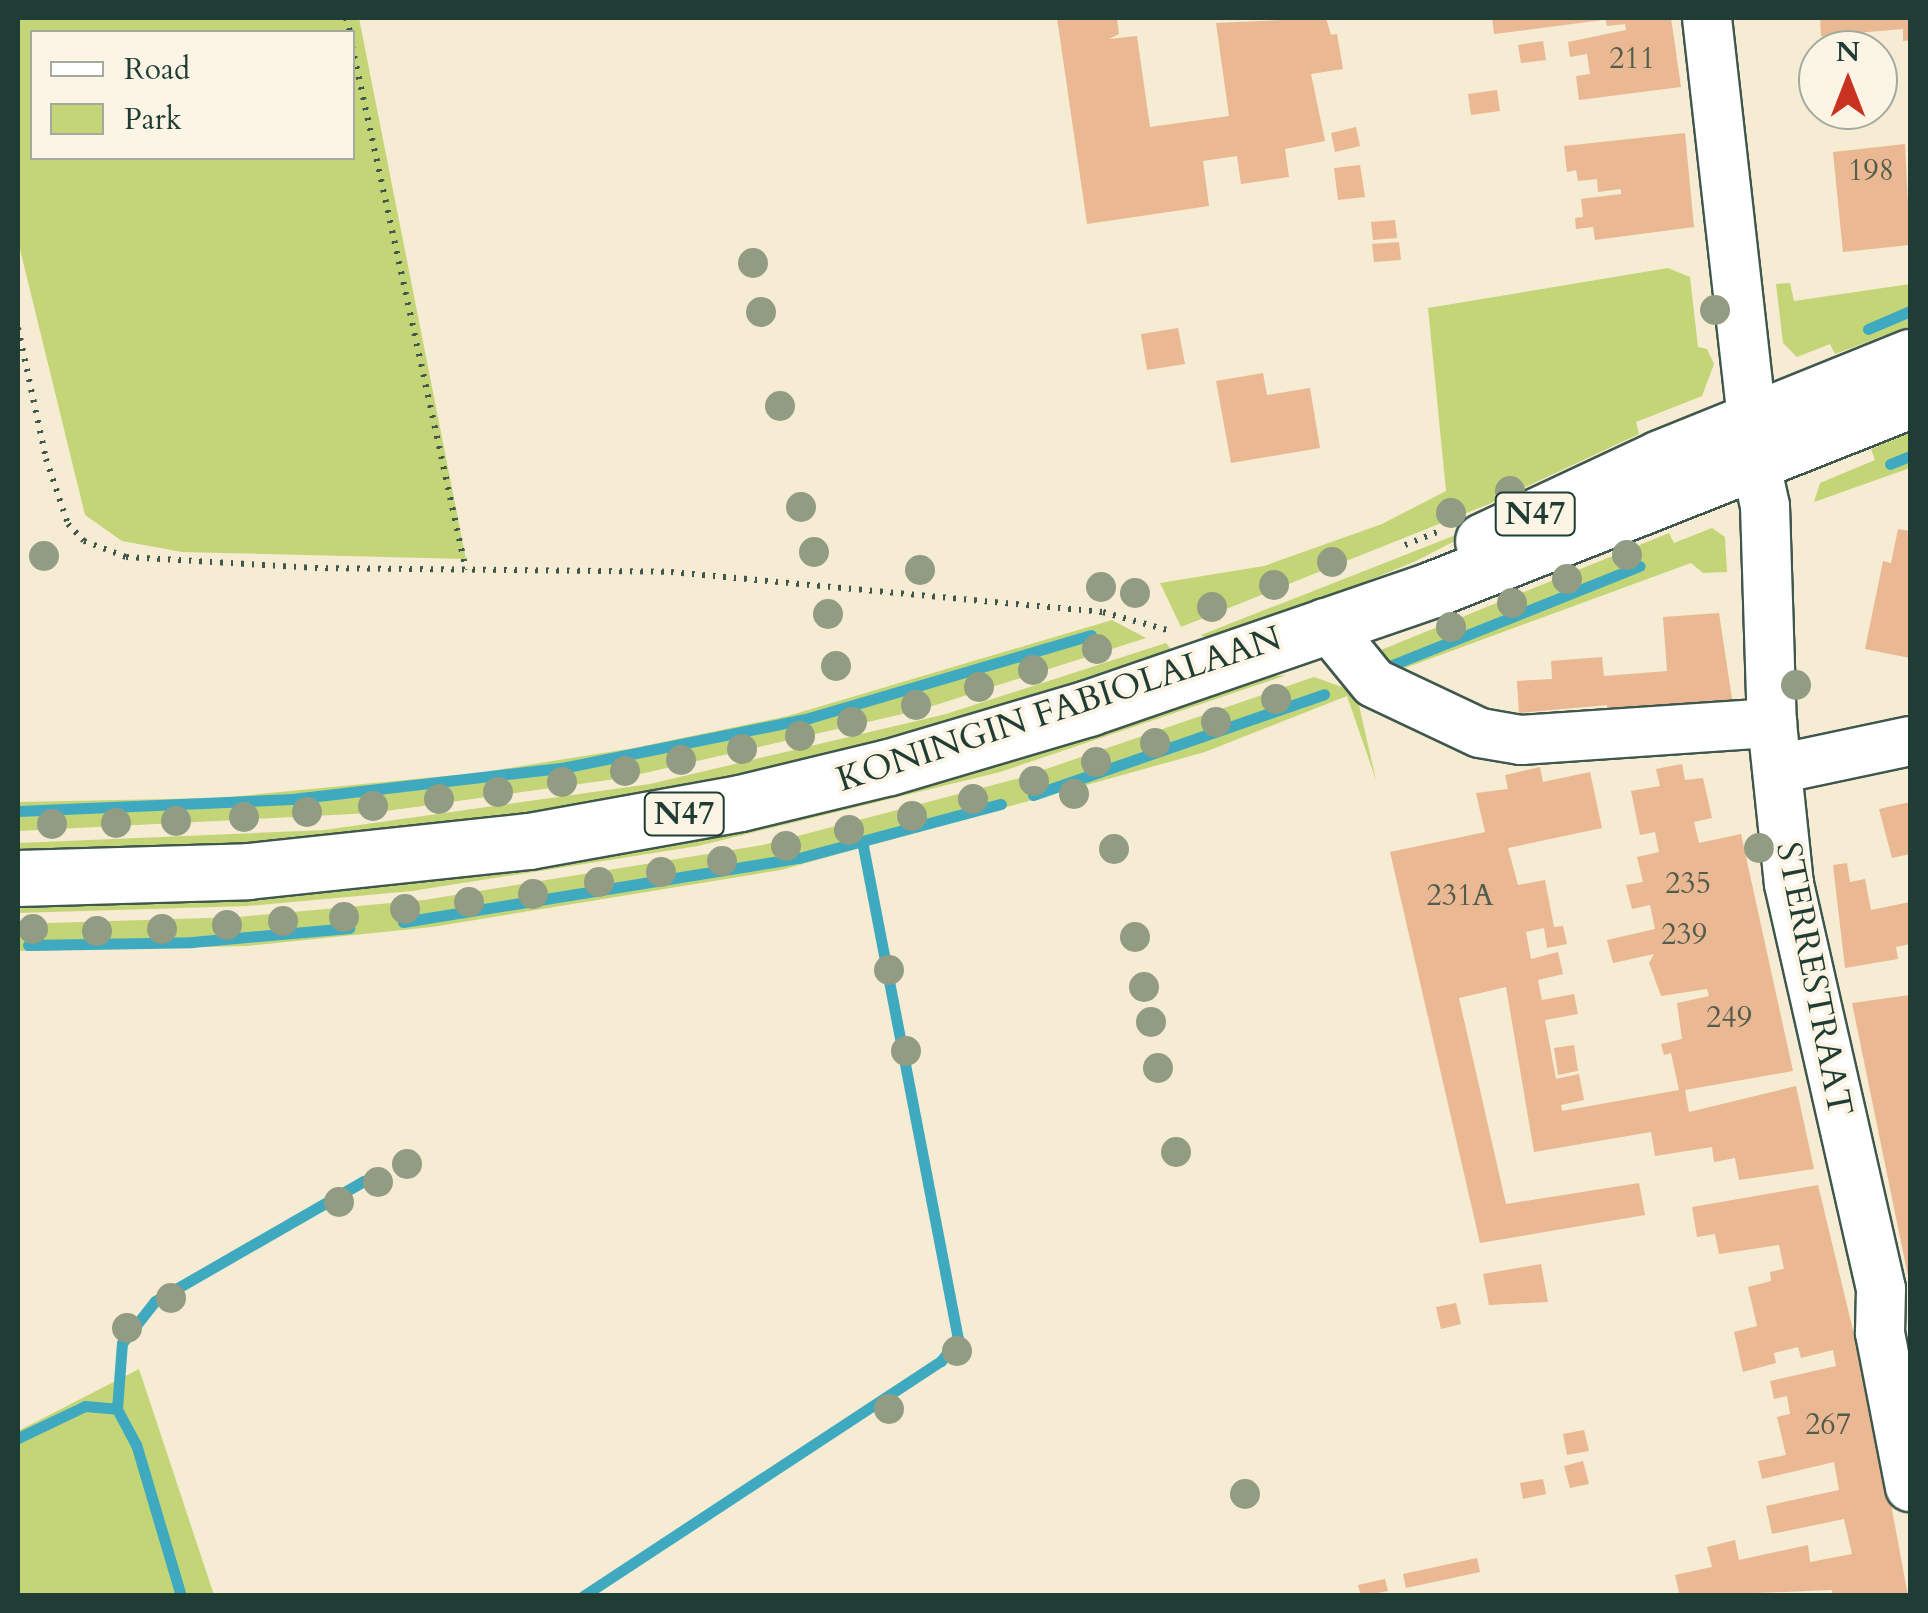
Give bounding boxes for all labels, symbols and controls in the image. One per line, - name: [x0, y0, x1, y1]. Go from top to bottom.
- legend: [30, 30, 355, 160]
- north arrow: [1798, 30, 1898, 130]
- text: N: [1836, 33, 1860, 71]
- house number: 211: [1609, 41, 1655, 77]
- text: Road: [124, 49, 190, 90]
- text: Park: [124, 99, 182, 140]
- house number: 198: [1848, 153, 1894, 189]
- road number: N47: [1492, 487, 1578, 541]
- street label: KONINGIN FABIOLALAAN: [832, 617, 1286, 801]
- road number: N47: [642, 787, 726, 841]
- street label: STERRESTRAAT: [1767, 839, 1861, 1119]
- house number: 235: [1665, 866, 1711, 902]
- house number: 231A: [1426, 878, 1494, 914]
- house number: 239: [1661, 917, 1707, 953]
- house number: 249: [1706, 1000, 1752, 1036]
- house number: 267: [1805, 1407, 1851, 1443]

